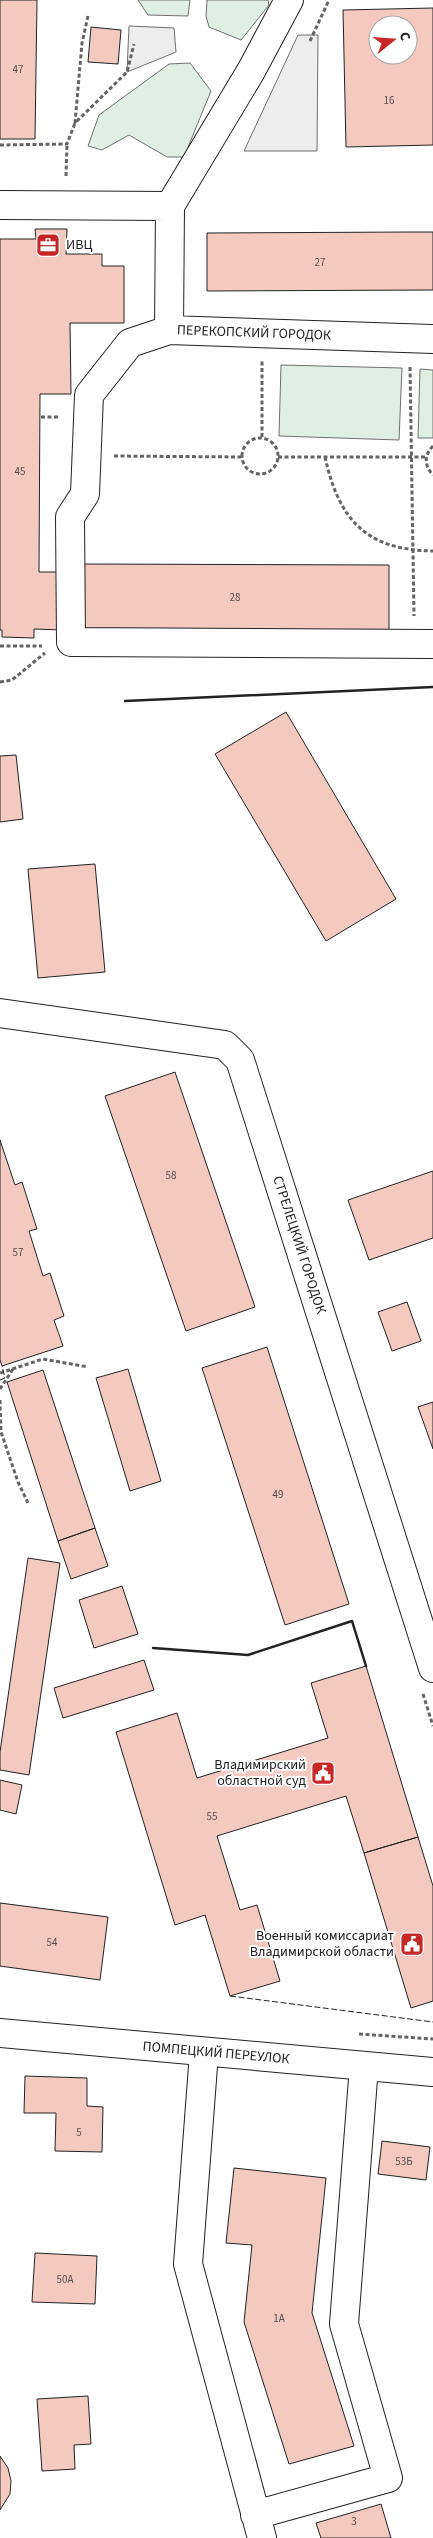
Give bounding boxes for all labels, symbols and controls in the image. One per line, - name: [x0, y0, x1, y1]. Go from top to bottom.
- north arrow: [368, 15, 418, 65]
- text: С: [394, 30, 415, 43]
- house number: 47: [13, 62, 23, 77]
- house number: 16: [384, 93, 395, 108]
- office icon: ИВЦ: [35, 232, 61, 258]
- place label: ИВЦ: [66, 235, 92, 255]
- house number: 27: [315, 255, 325, 270]
- street label: ПЕРЕКОПСКИЙ ГОРОДОК: [177, 320, 332, 346]
- house number: 45: [15, 464, 25, 479]
- house number: 28: [230, 590, 241, 605]
- house number: 58: [166, 1168, 177, 1183]
- street label: СТРЕЛЕЦКИЙ ГОРОДОК: [267, 1174, 331, 1317]
- house number: 57: [13, 1245, 23, 1260]
- house number: 49: [273, 1487, 283, 1502]
- place label: Владимирский областной суд: [214, 1755, 307, 1791]
- public building icon: Владимирский областной суд: [310, 1760, 336, 1786]
- house number: 55: [207, 1809, 217, 1824]
- place label: Военный комиссариат Владимирской области: [250, 1926, 395, 1962]
- public building icon: Военный комиссариат Владимирской области: [399, 1931, 425, 1957]
- house number: 54: [47, 1935, 58, 1950]
- street label: ПОМПЕЦКИЙ ПЕРЕУЛОК: [142, 2037, 291, 2069]
- house number: 5: [76, 2125, 82, 2140]
- house number: 53Б: [395, 2154, 413, 2169]
- house number: 50А: [57, 2272, 73, 2287]
- house number: 1А: [273, 2311, 285, 2326]
- house number: 3: [351, 2514, 357, 2529]

